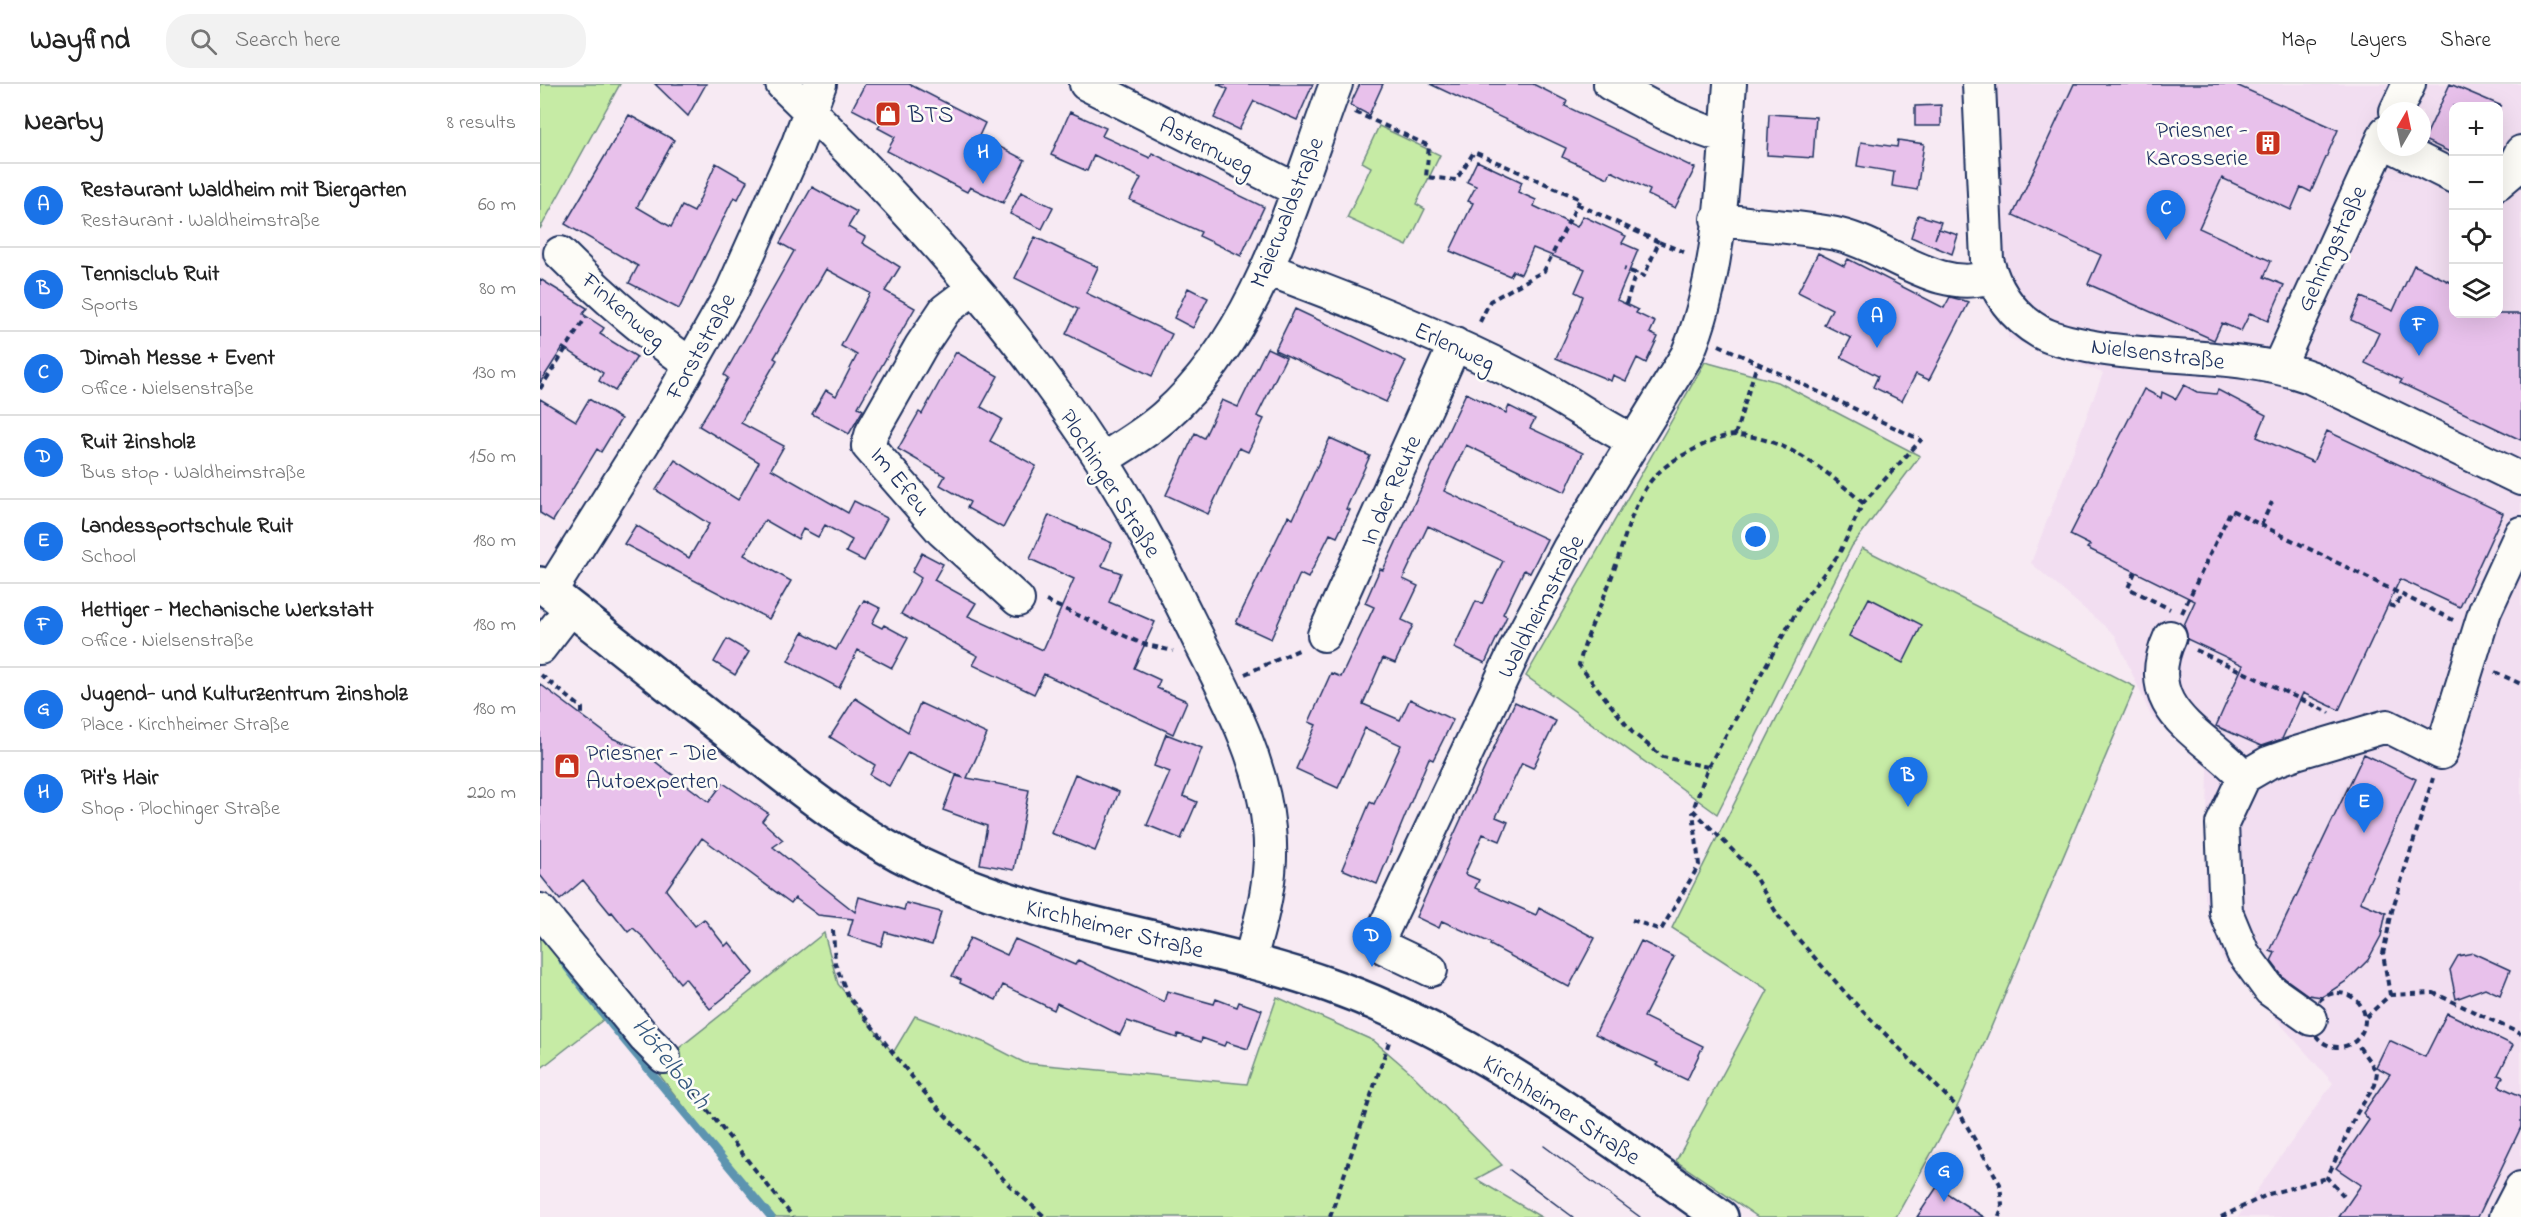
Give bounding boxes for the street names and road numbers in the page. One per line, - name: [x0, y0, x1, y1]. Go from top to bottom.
- street label: Asternweg: [1152, 109, 1259, 187]
- street label: Maierwaldstraße: [1242, 132, 1335, 294]
- street label: Gehringstraße: [2289, 180, 2378, 318]
- street label: Finkenweg: [572, 265, 672, 359]
- street label: Forststraße: [658, 287, 746, 408]
- street label: Erlenweg: [1408, 314, 1500, 382]
- street label: Nielsenstraße: [2089, 330, 2227, 381]
- street label: Plochinger Straße: [1049, 403, 1169, 566]
- street label: In der Reute: [1352, 430, 1432, 552]
- street label: Im Efeu: [860, 440, 938, 525]
- street label: Waldheimstraße: [1490, 529, 1595, 685]
- street label: Kirchheimer Straße: [1022, 891, 1207, 969]
- street label: Kirchheimer Straße: [1475, 1047, 1647, 1175]

